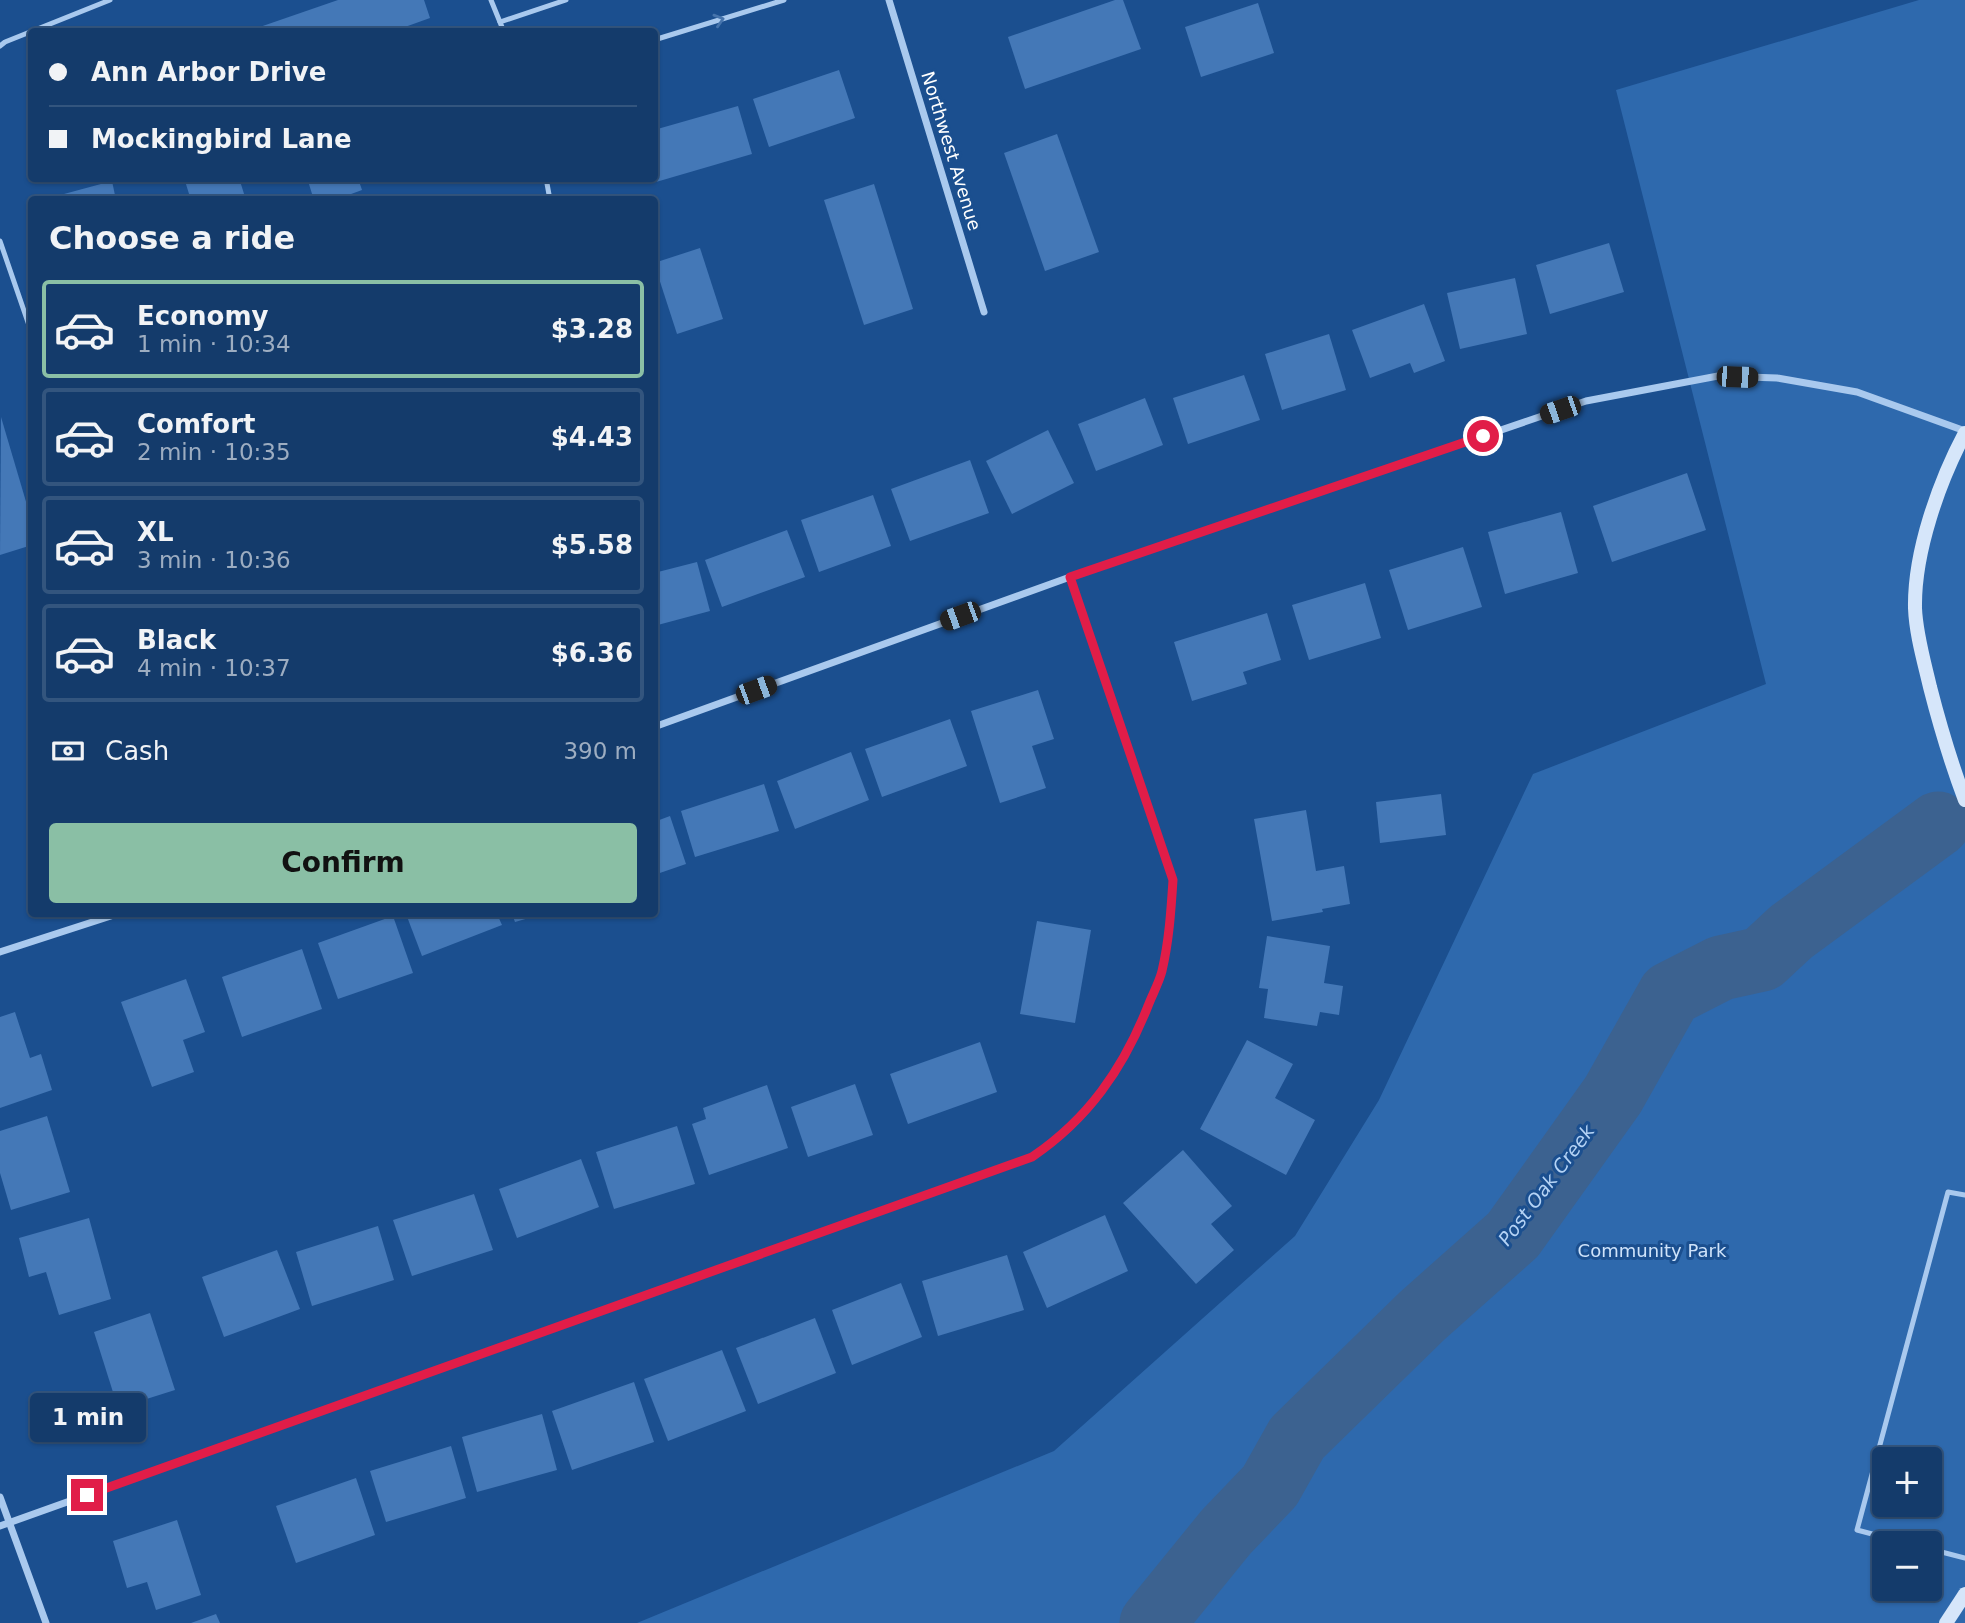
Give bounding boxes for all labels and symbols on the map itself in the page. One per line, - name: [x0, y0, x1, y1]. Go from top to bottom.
- one-way arrow: [713, 13, 725, 28]
- street label: Northwest Avenue: [917, 69, 986, 233]
- car: [1716, 366, 1759, 388]
- car: [1537, 393, 1584, 427]
- route start: [1467, 420, 1499, 452]
- car: [937, 599, 984, 633]
- car: [733, 673, 780, 707]
- water label: Post Oak Creek: [1493, 1119, 1599, 1250]
- park label: Community Park: [1578, 1240, 1727, 1261]
- callout: 1 min: [29, 1394, 145, 1442]
- route end: [71, 1479, 103, 1511]

